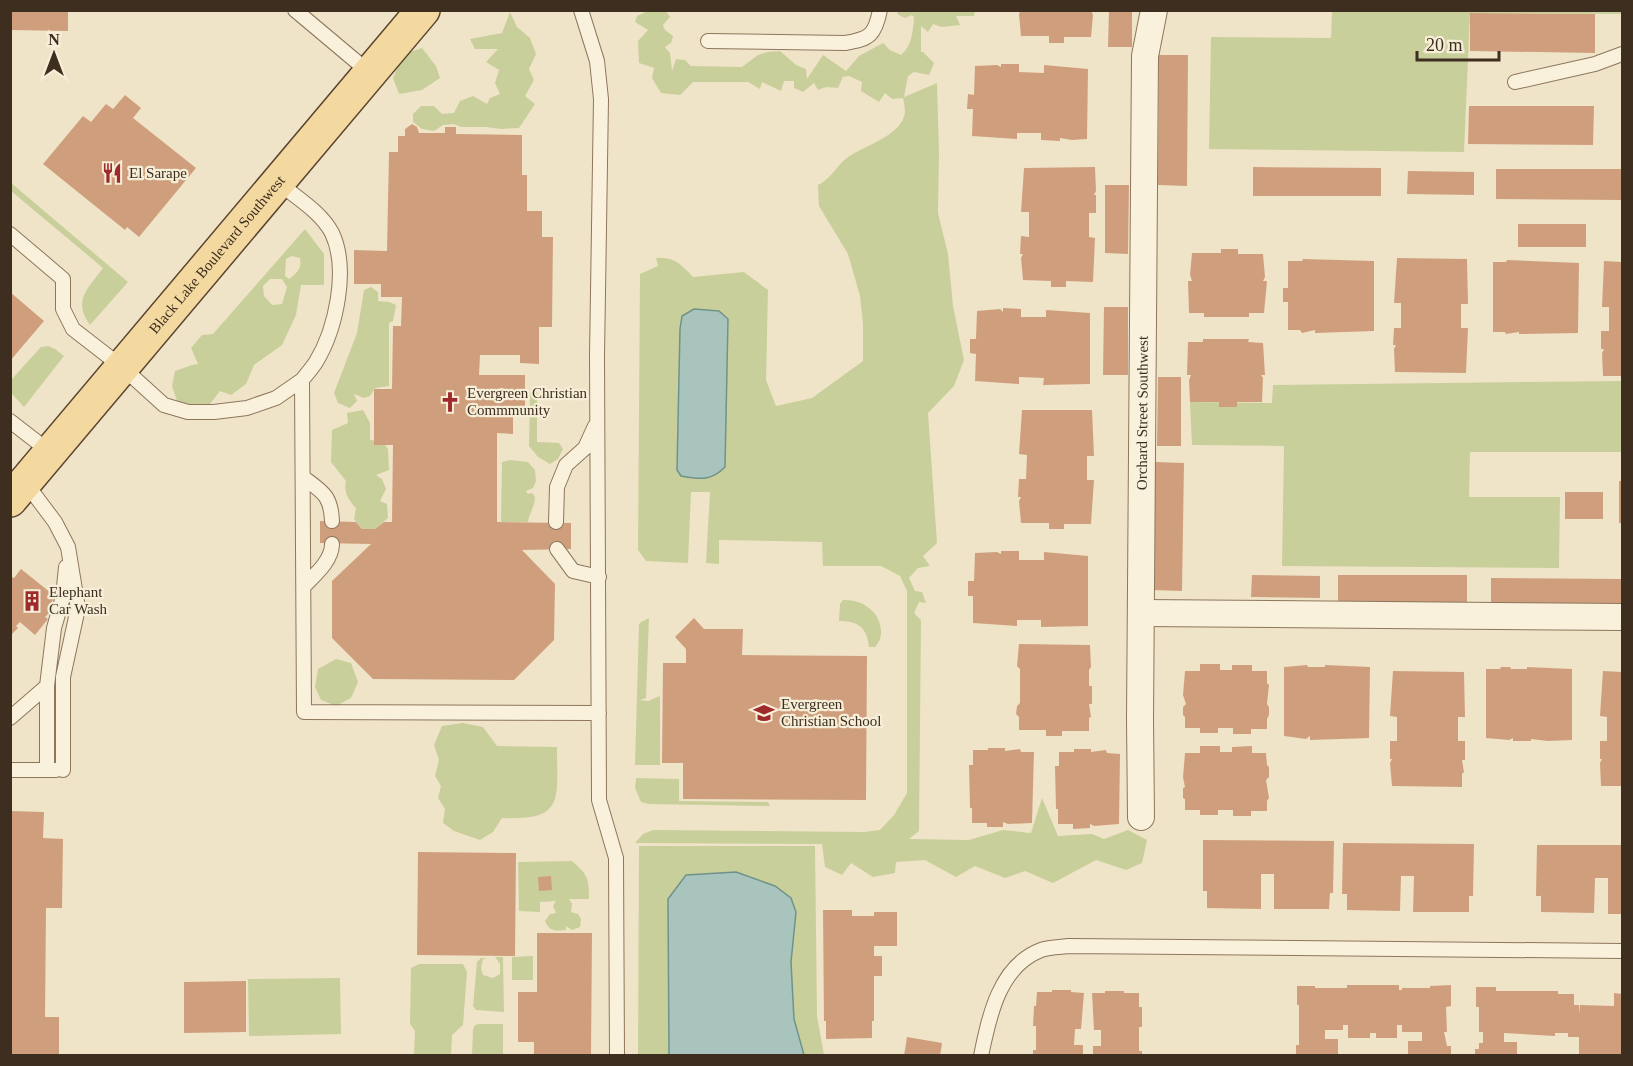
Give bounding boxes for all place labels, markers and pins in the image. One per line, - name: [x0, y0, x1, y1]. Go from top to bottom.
- restaurant icon: El Sarape: [100, 161, 124, 185]
- place label: El Sarape: [129, 165, 187, 181]
- place label: Evergreen Christian Commmunity: [467, 385, 588, 418]
- church icon: Evergreen Christian Commmunity: [438, 390, 462, 414]
- place label: Elephant Car Wash: [49, 584, 108, 617]
- building icon: Elephant Car Wash: [20, 589, 44, 613]
- place label: Evergreen Christian School: [781, 696, 881, 729]
- school or university icon: Evergreen Christian School: [752, 701, 776, 725]

